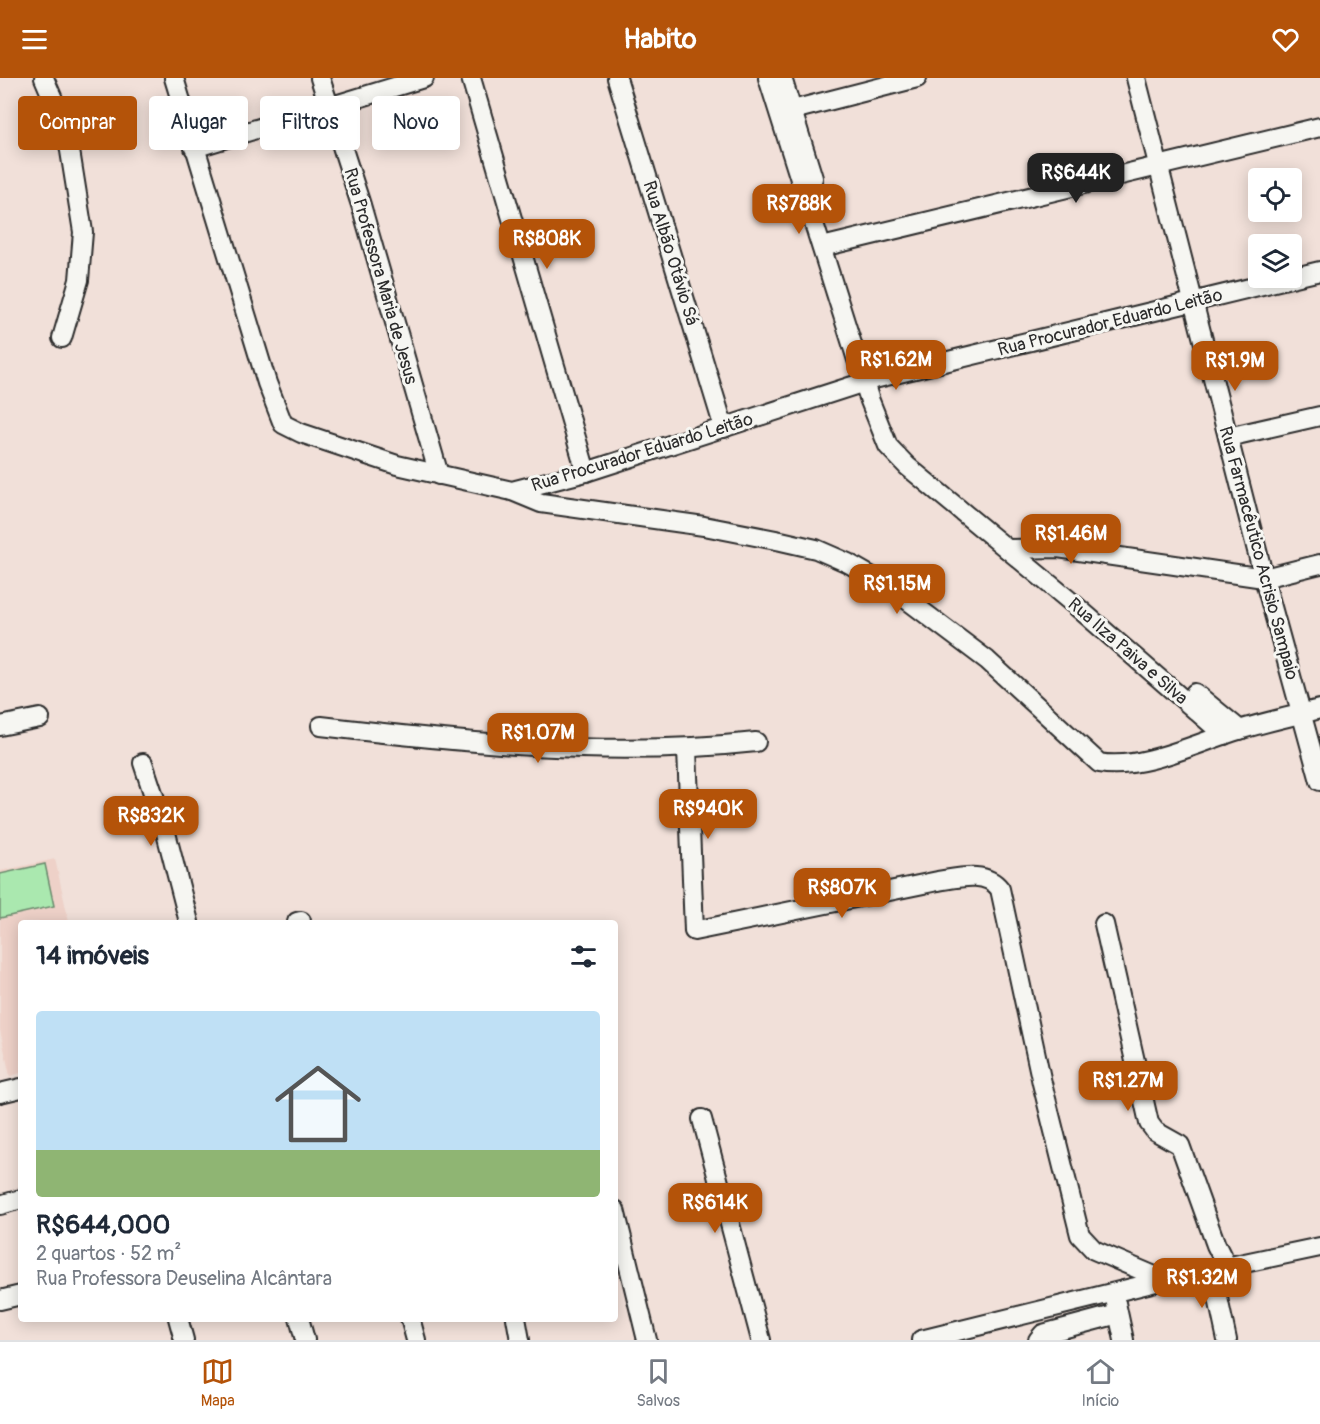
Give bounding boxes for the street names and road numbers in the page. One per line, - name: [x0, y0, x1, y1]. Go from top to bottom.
- street label: Rua Professora Maria de Jesus: [339, 165, 422, 387]
- street label: Rua Albão Otávio Sá: [638, 178, 703, 328]
- street label: Rua Procurador Eduardo Leitão: [995, 283, 1225, 362]
- street label: Rua Procurador Eduardo Leitão: [528, 408, 756, 497]
- street label: Rua Farmacêutico Acrisio Sampaio: [1214, 424, 1304, 683]
- street label: Rua Ilza Paiva e Silva: [1063, 593, 1192, 710]

